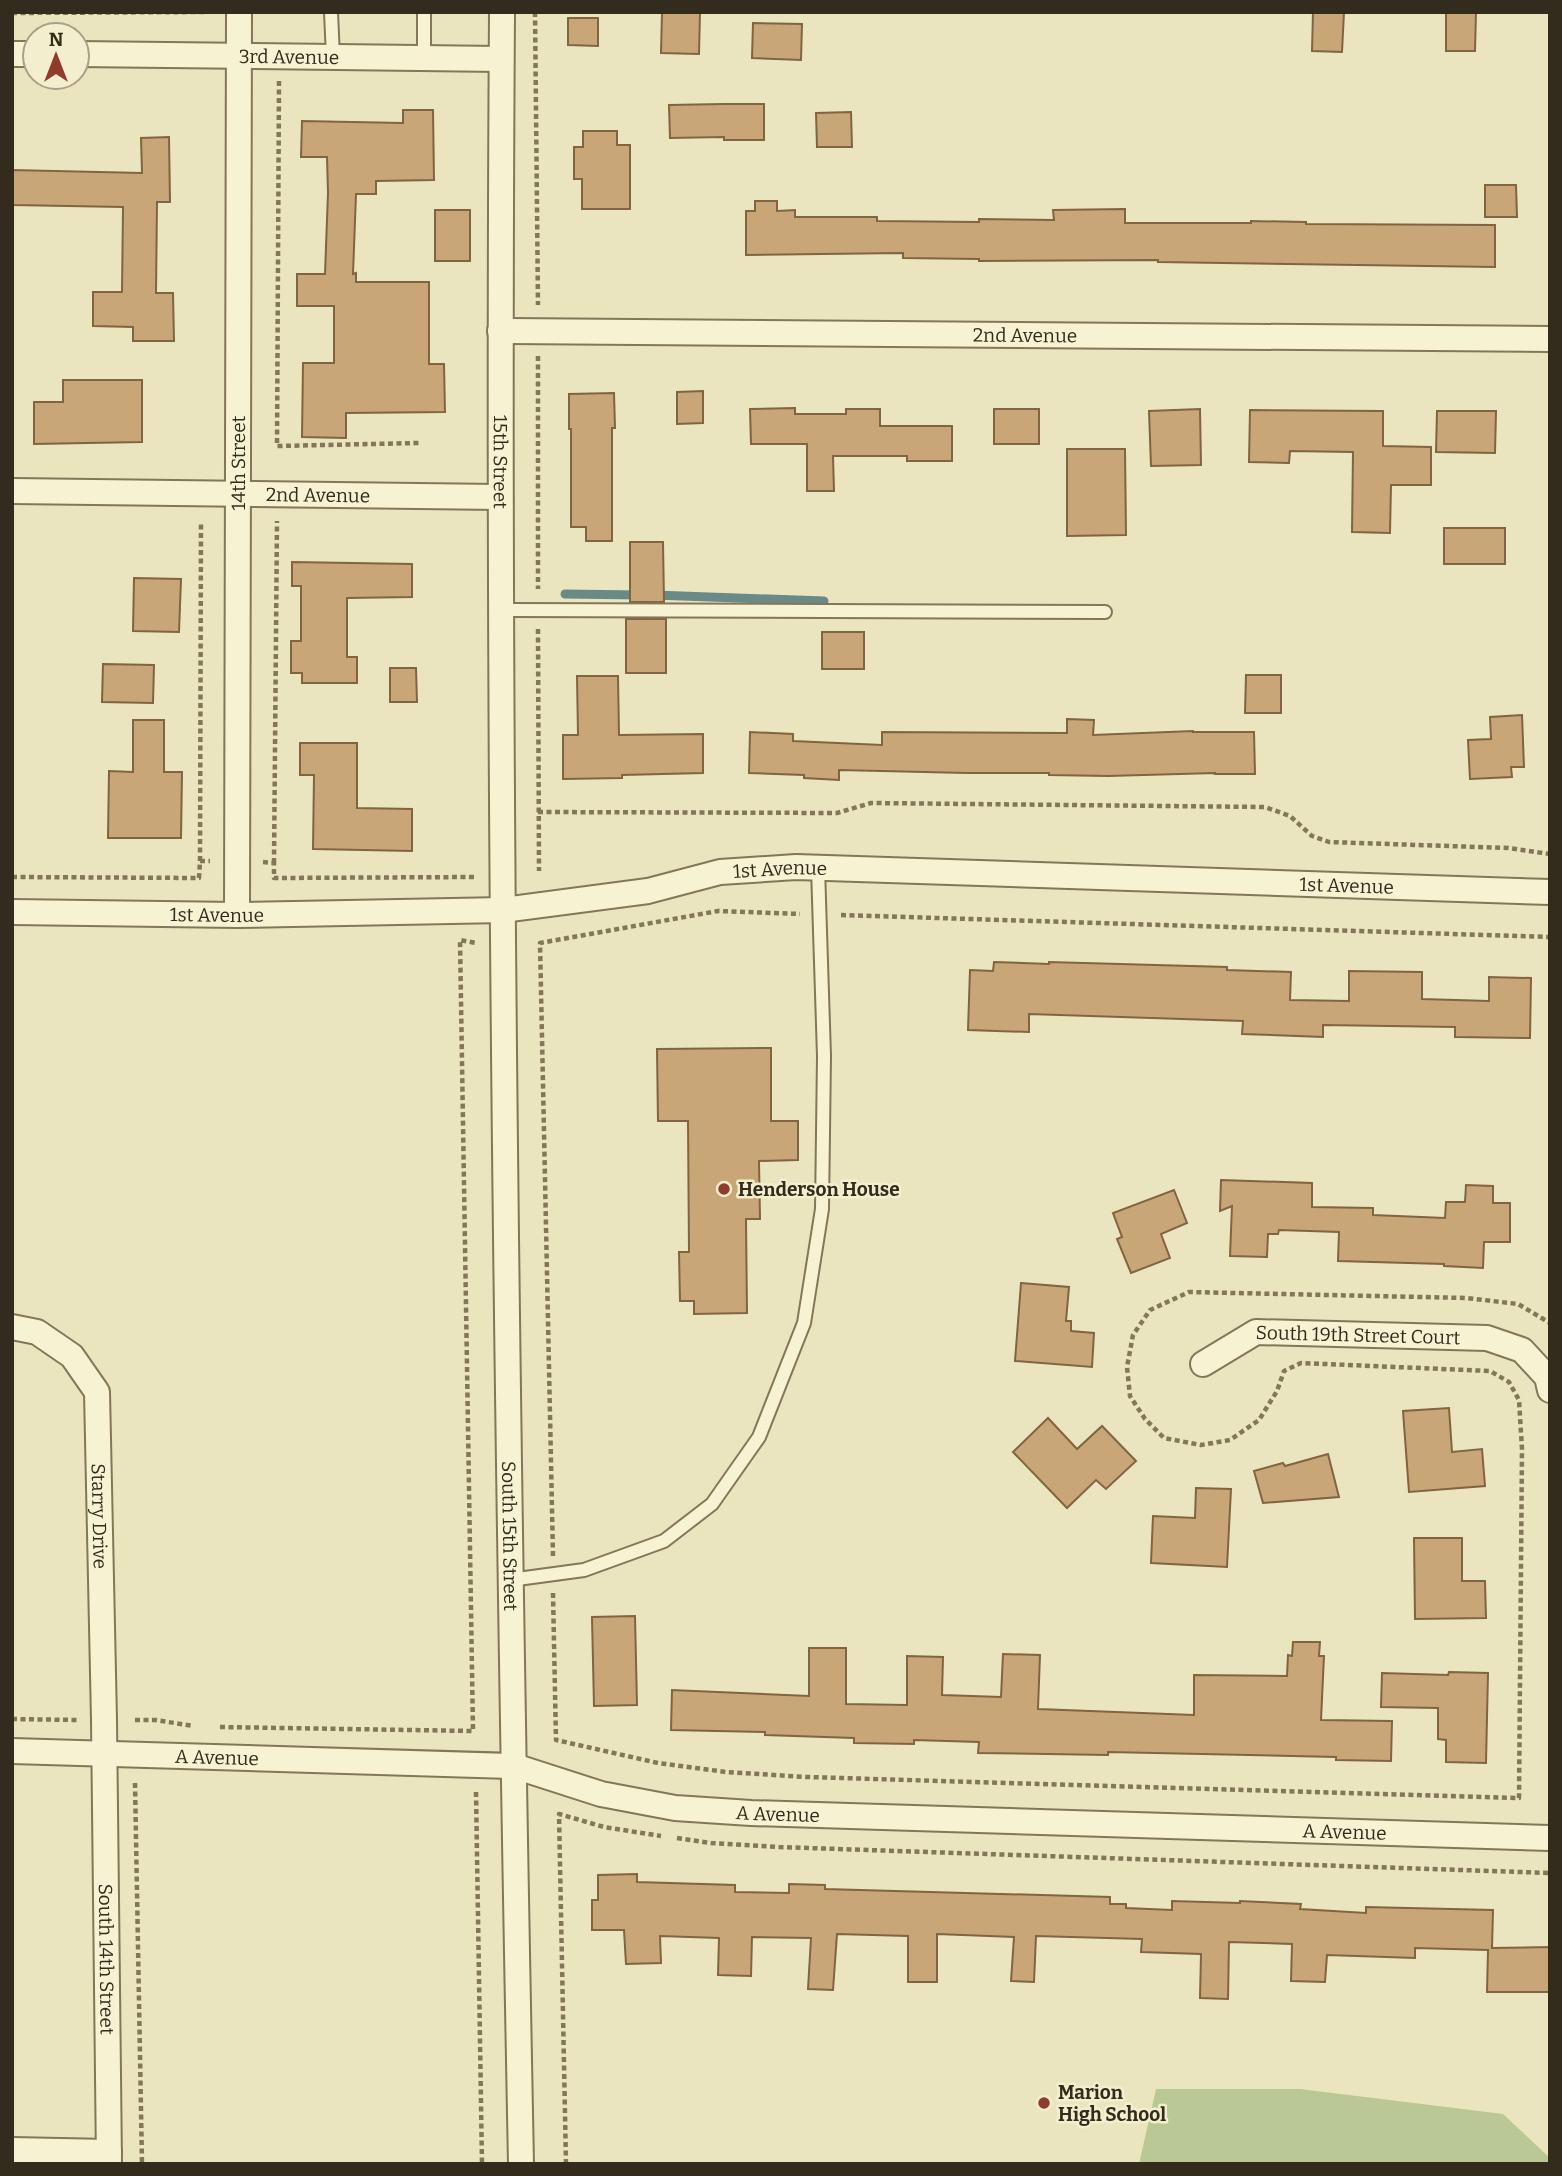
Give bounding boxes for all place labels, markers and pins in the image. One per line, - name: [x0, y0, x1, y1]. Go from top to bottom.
- place label: Henderson House: [738, 1178, 900, 1201]
- marker: Henderson House: [716, 1181, 732, 1197]
- place label: Marion High School: [1058, 2081, 1166, 2126]
- marker: Marion High School: [1036, 2095, 1052, 2111]

